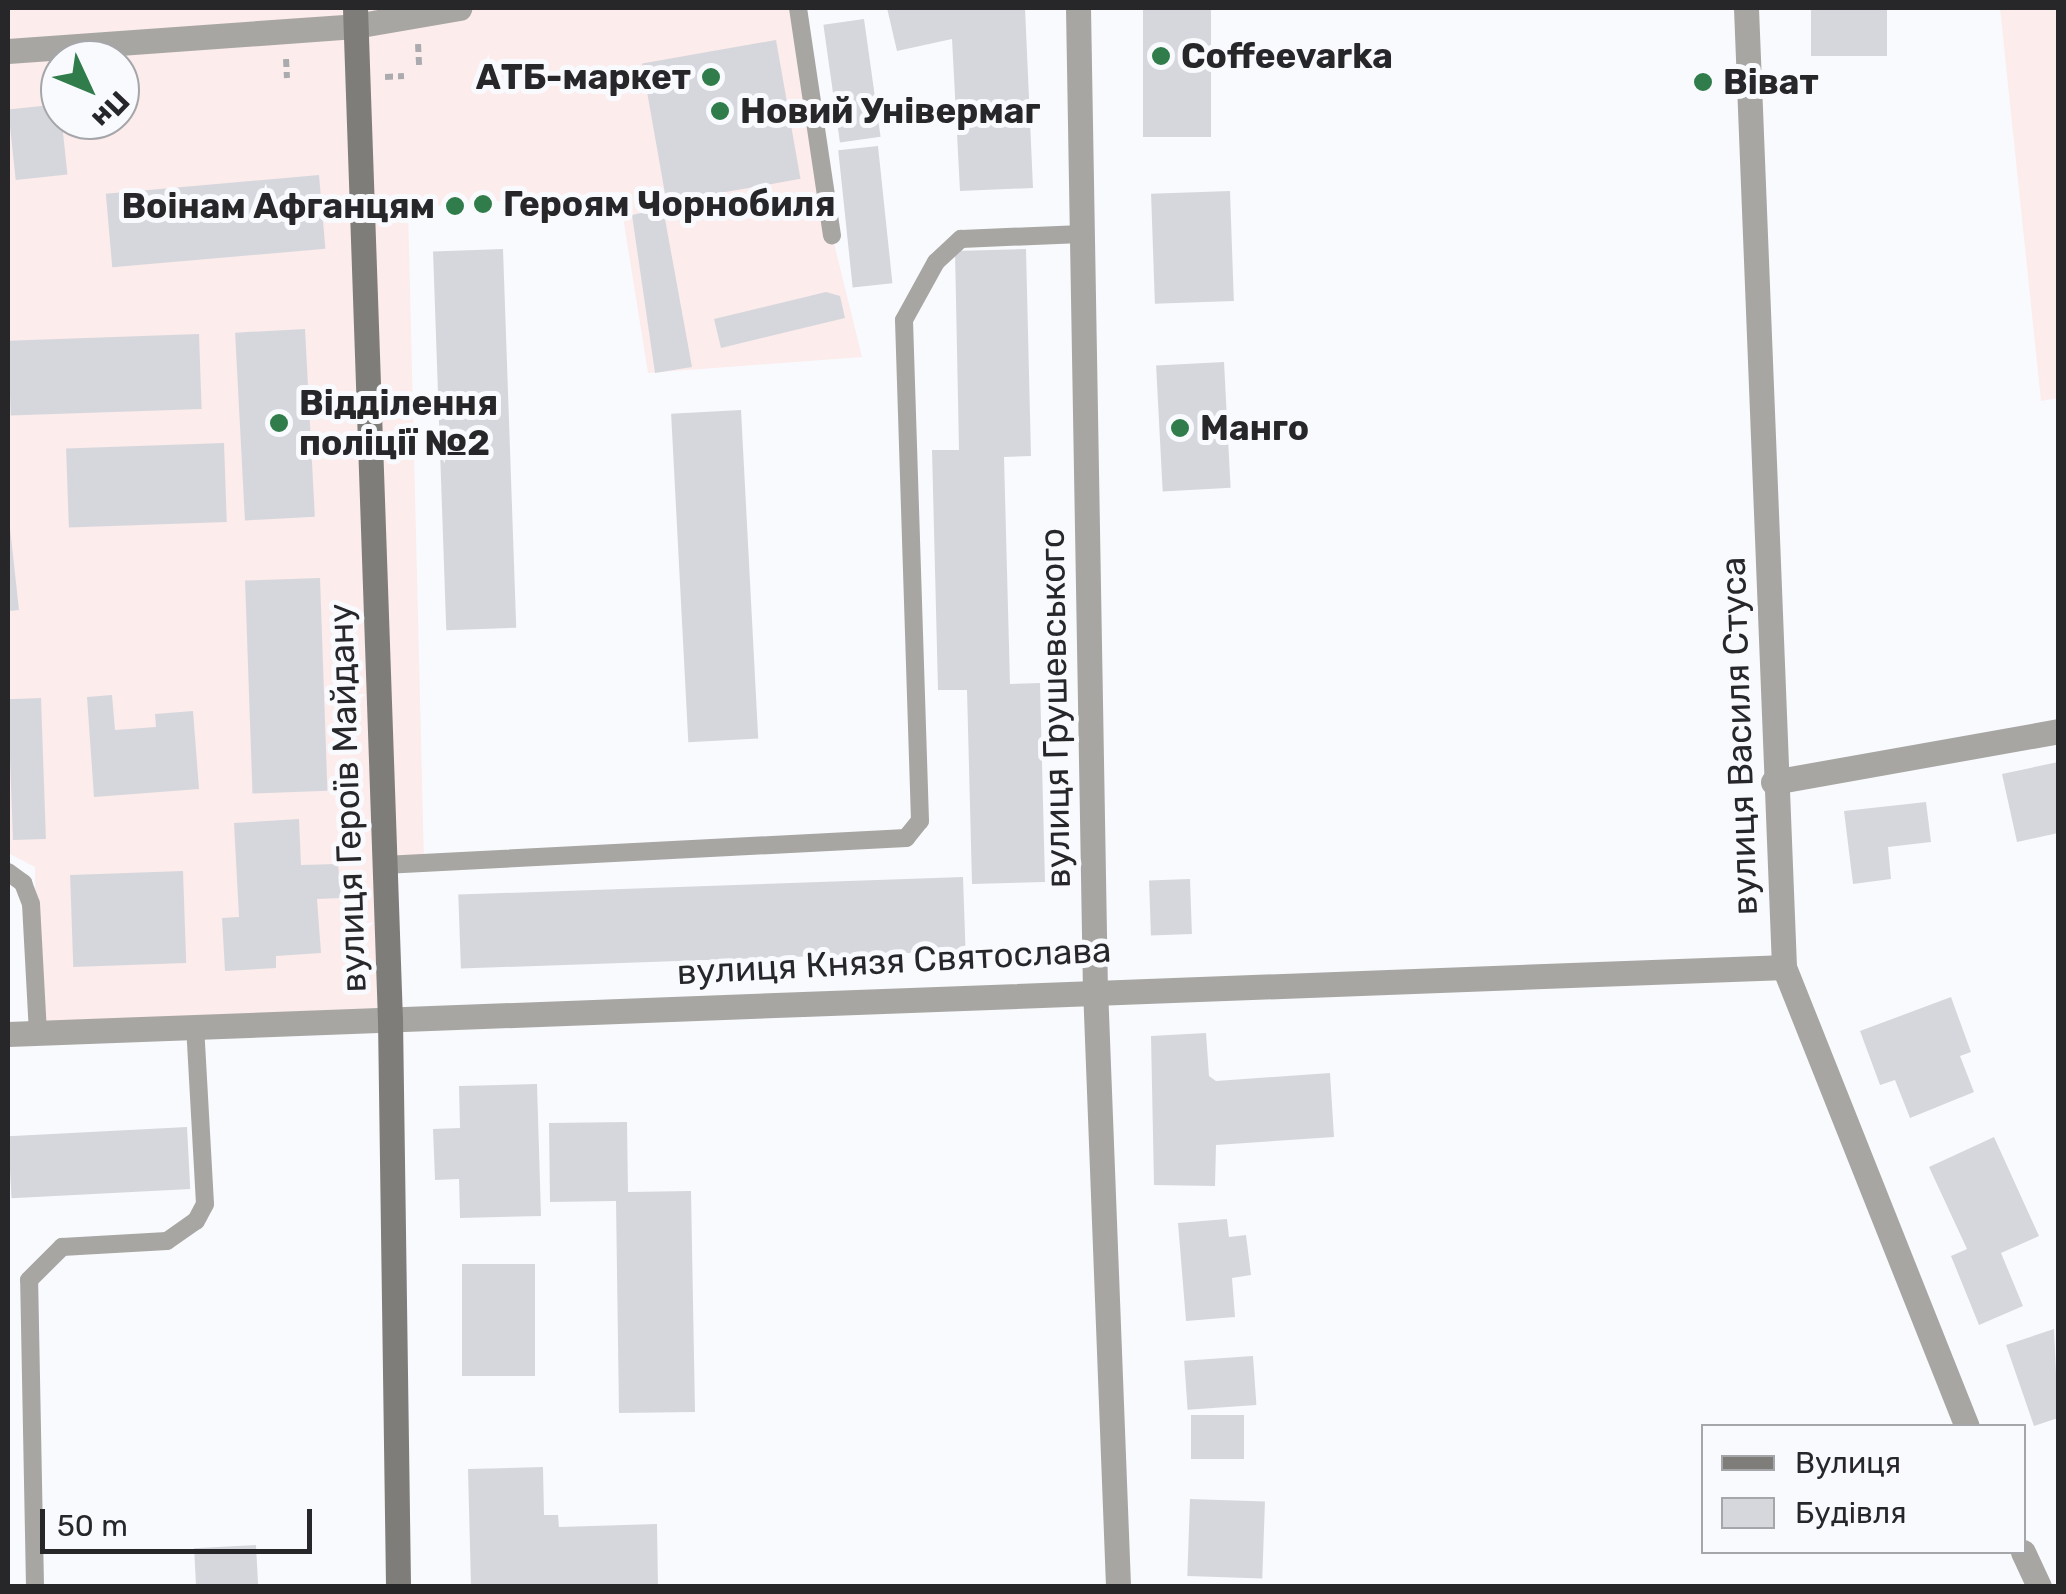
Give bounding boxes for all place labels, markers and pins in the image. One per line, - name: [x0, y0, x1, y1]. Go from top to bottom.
- place label: Coffeevarka: [1181, 35, 1393, 77]
- marker: Coffeevarka: [1150, 45, 1172, 67]
- place label: АТБ-маркет: [476, 56, 691, 98]
- place label: Віват: [1723, 61, 1819, 103]
- marker: АТБ-маркет: [700, 66, 722, 88]
- marker: Віват: [1692, 71, 1714, 93]
- place label: Новий Універмаг: [740, 90, 1041, 132]
- marker: Новий Універмаг: [709, 100, 731, 122]
- place label: Героям Чорнобиля: [503, 183, 836, 225]
- place label: Воінам Афганцям: [121, 185, 435, 227]
- marker: Героям Чорнобиля: [472, 193, 494, 215]
- marker: Воінам Афганцям: [444, 195, 466, 217]
- place label: Відділення поліції №2: [299, 382, 498, 464]
- place label: Манго: [1200, 407, 1309, 449]
- marker: Відділення поліції №2: [268, 412, 290, 434]
- marker: Манго: [1169, 417, 1191, 439]

